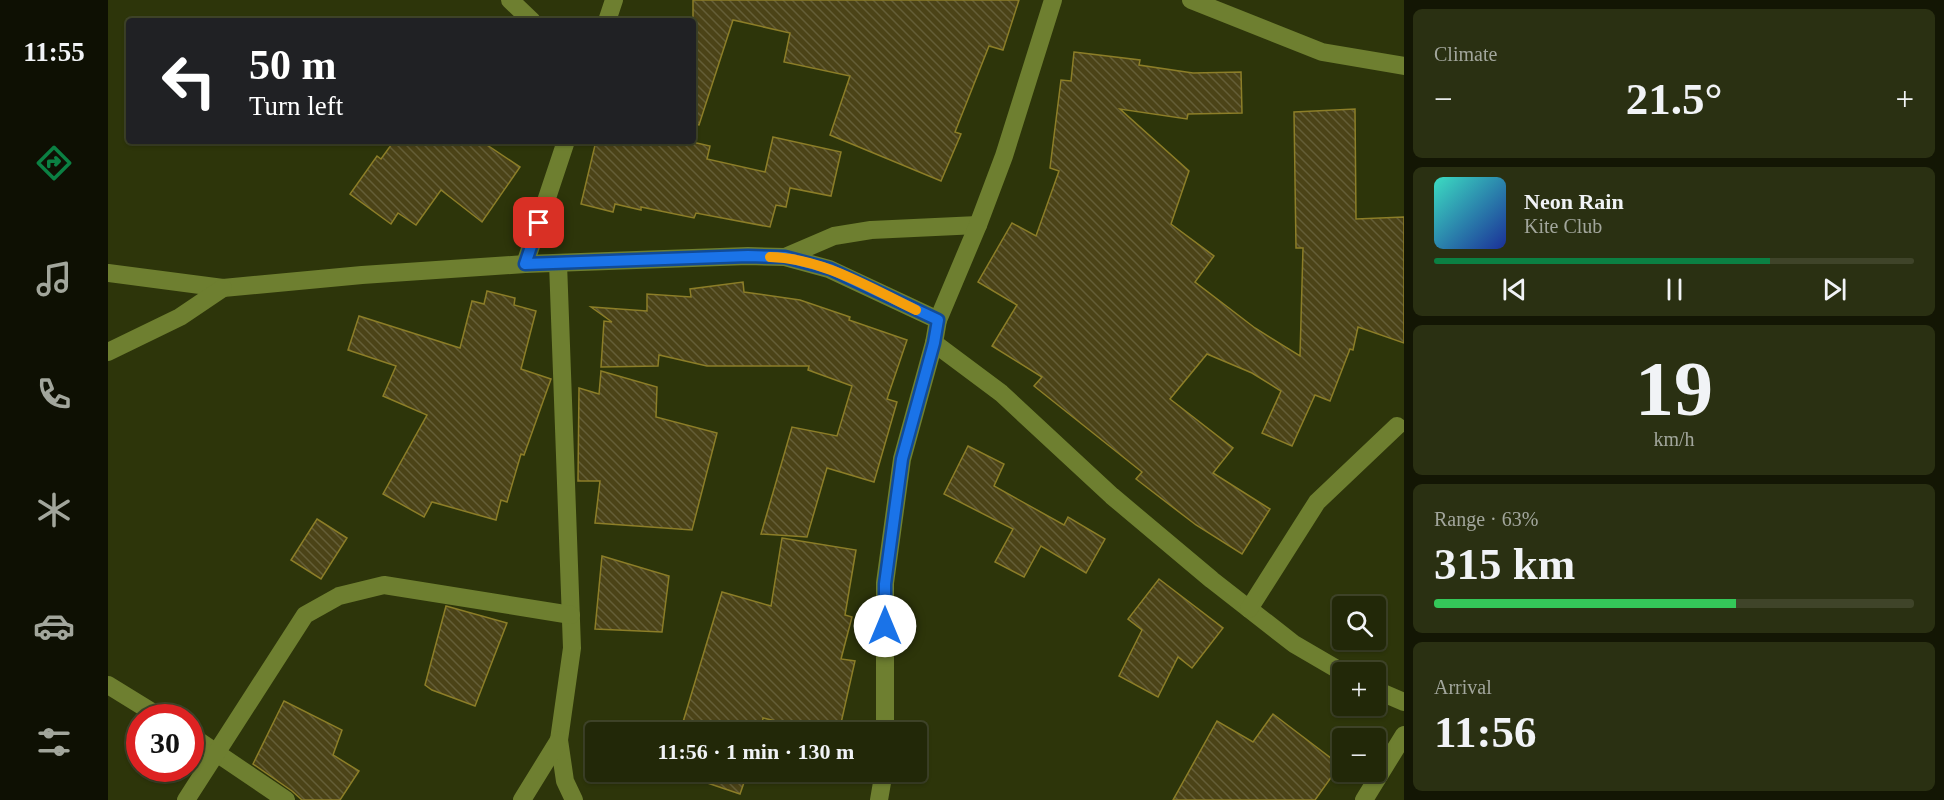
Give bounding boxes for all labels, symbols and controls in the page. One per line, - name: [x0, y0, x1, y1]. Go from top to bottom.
- text: 11:55: [23, 37, 85, 67]
- icon: left: [150, 42, 228, 120]
- text: 50 m: [249, 42, 337, 88]
- text: Climate: [1434, 43, 1497, 65]
- text: 21.5°: [1626, 74, 1722, 124]
- text: −: [1434, 81, 1453, 117]
- text: +: [1895, 81, 1914, 117]
- text: Turn left: [249, 91, 343, 121]
- icon: directions: [33, 142, 75, 184]
- text: Neon Rain: [1524, 189, 1624, 214]
- pin: [513, 197, 564, 248]
- icon: arrive: [522, 206, 555, 239]
- text: Kite Club: [1524, 215, 1602, 237]
- icon: music: [33, 258, 75, 300]
- icon: previous: [1498, 273, 1531, 306]
- icon: pause: [1658, 273, 1691, 306]
- icon: next: [1818, 273, 1851, 306]
- text: 19: [1635, 345, 1713, 432]
- icon: phone: [33, 373, 75, 415]
- text: km/h: [1653, 428, 1695, 450]
- icon: climate: [33, 489, 75, 531]
- text: Range · 63%: [1434, 508, 1538, 530]
- text: 315 km: [1434, 539, 1575, 589]
- position arrow: [853, 594, 917, 658]
- map controls: [1332, 596, 1386, 782]
- button: search: [1332, 596, 1386, 650]
- icon: car: [33, 605, 75, 647]
- button: +: [1332, 662, 1386, 716]
- text: Arrival: [1434, 676, 1492, 698]
- speed limit sign: 30: [126, 704, 204, 782]
- text: 11:56: [1434, 707, 1537, 757]
- icon: filters: [33, 721, 75, 763]
- button: −: [1332, 728, 1386, 782]
- text: 11:56 · 1 min · 130 m: [658, 739, 854, 764]

